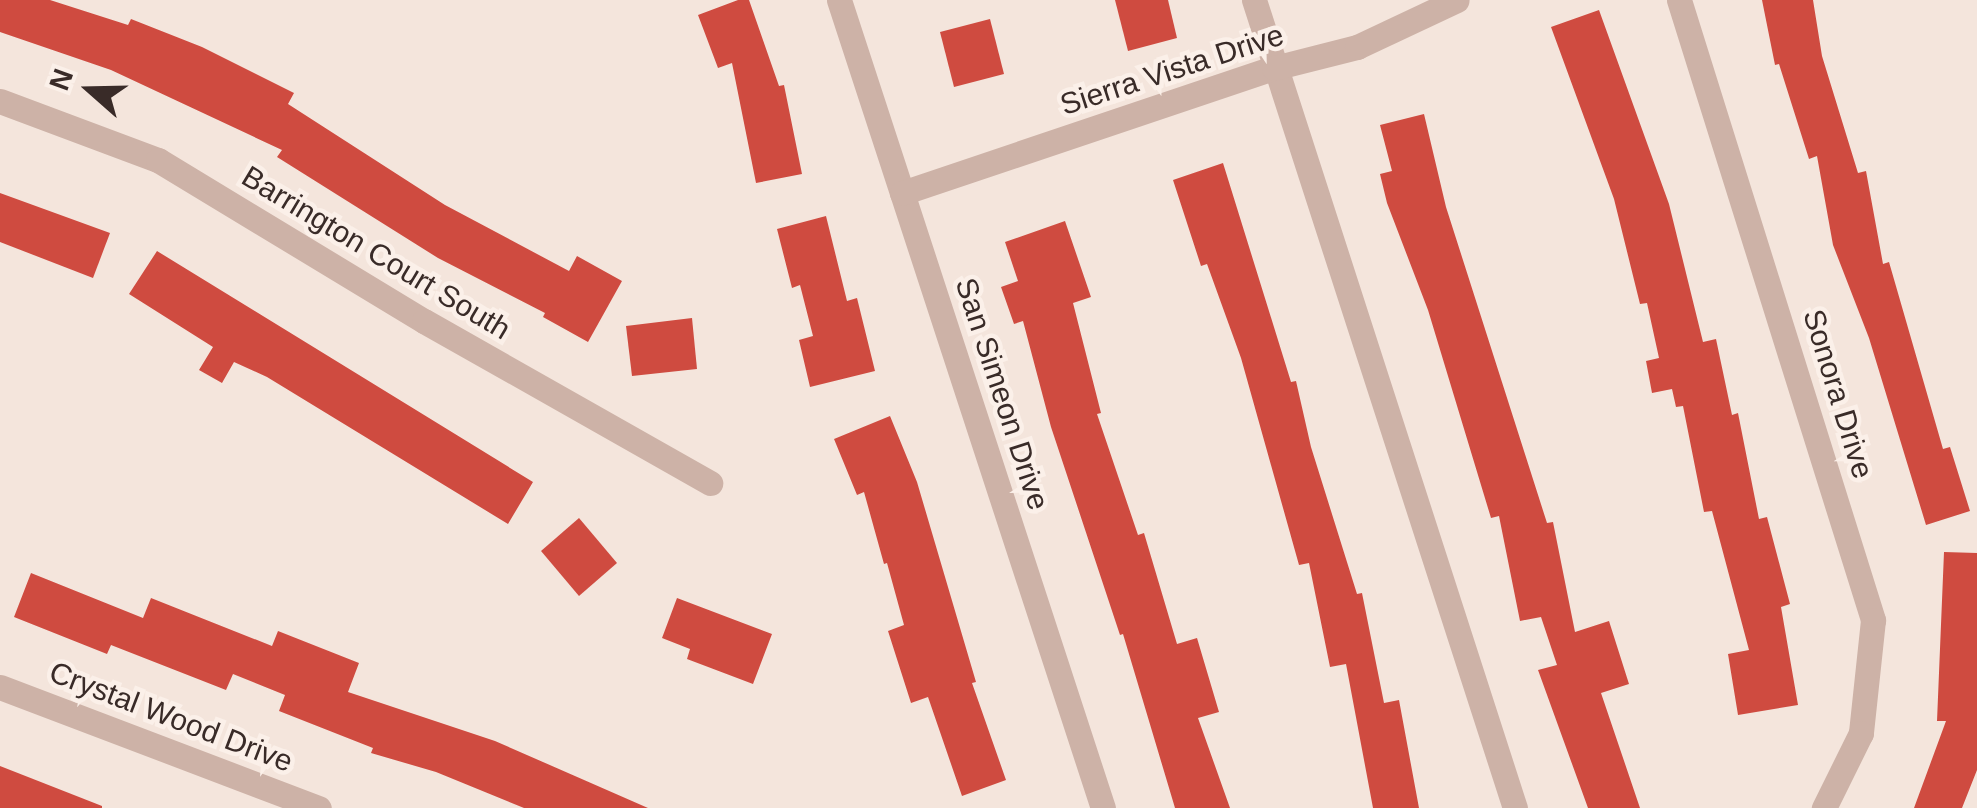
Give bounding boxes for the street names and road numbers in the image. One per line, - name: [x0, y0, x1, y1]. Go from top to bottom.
- street label: Sierra Vista Drive: [1056, 17, 1288, 123]
- street label: Barrington Court South: [235, 159, 517, 347]
- street label: San Simeon Drive: [948, 273, 1056, 515]
- street label: Sonora Drive: [1795, 305, 1881, 483]
- street label: Crystal Wood Drive: [44, 654, 298, 780]

